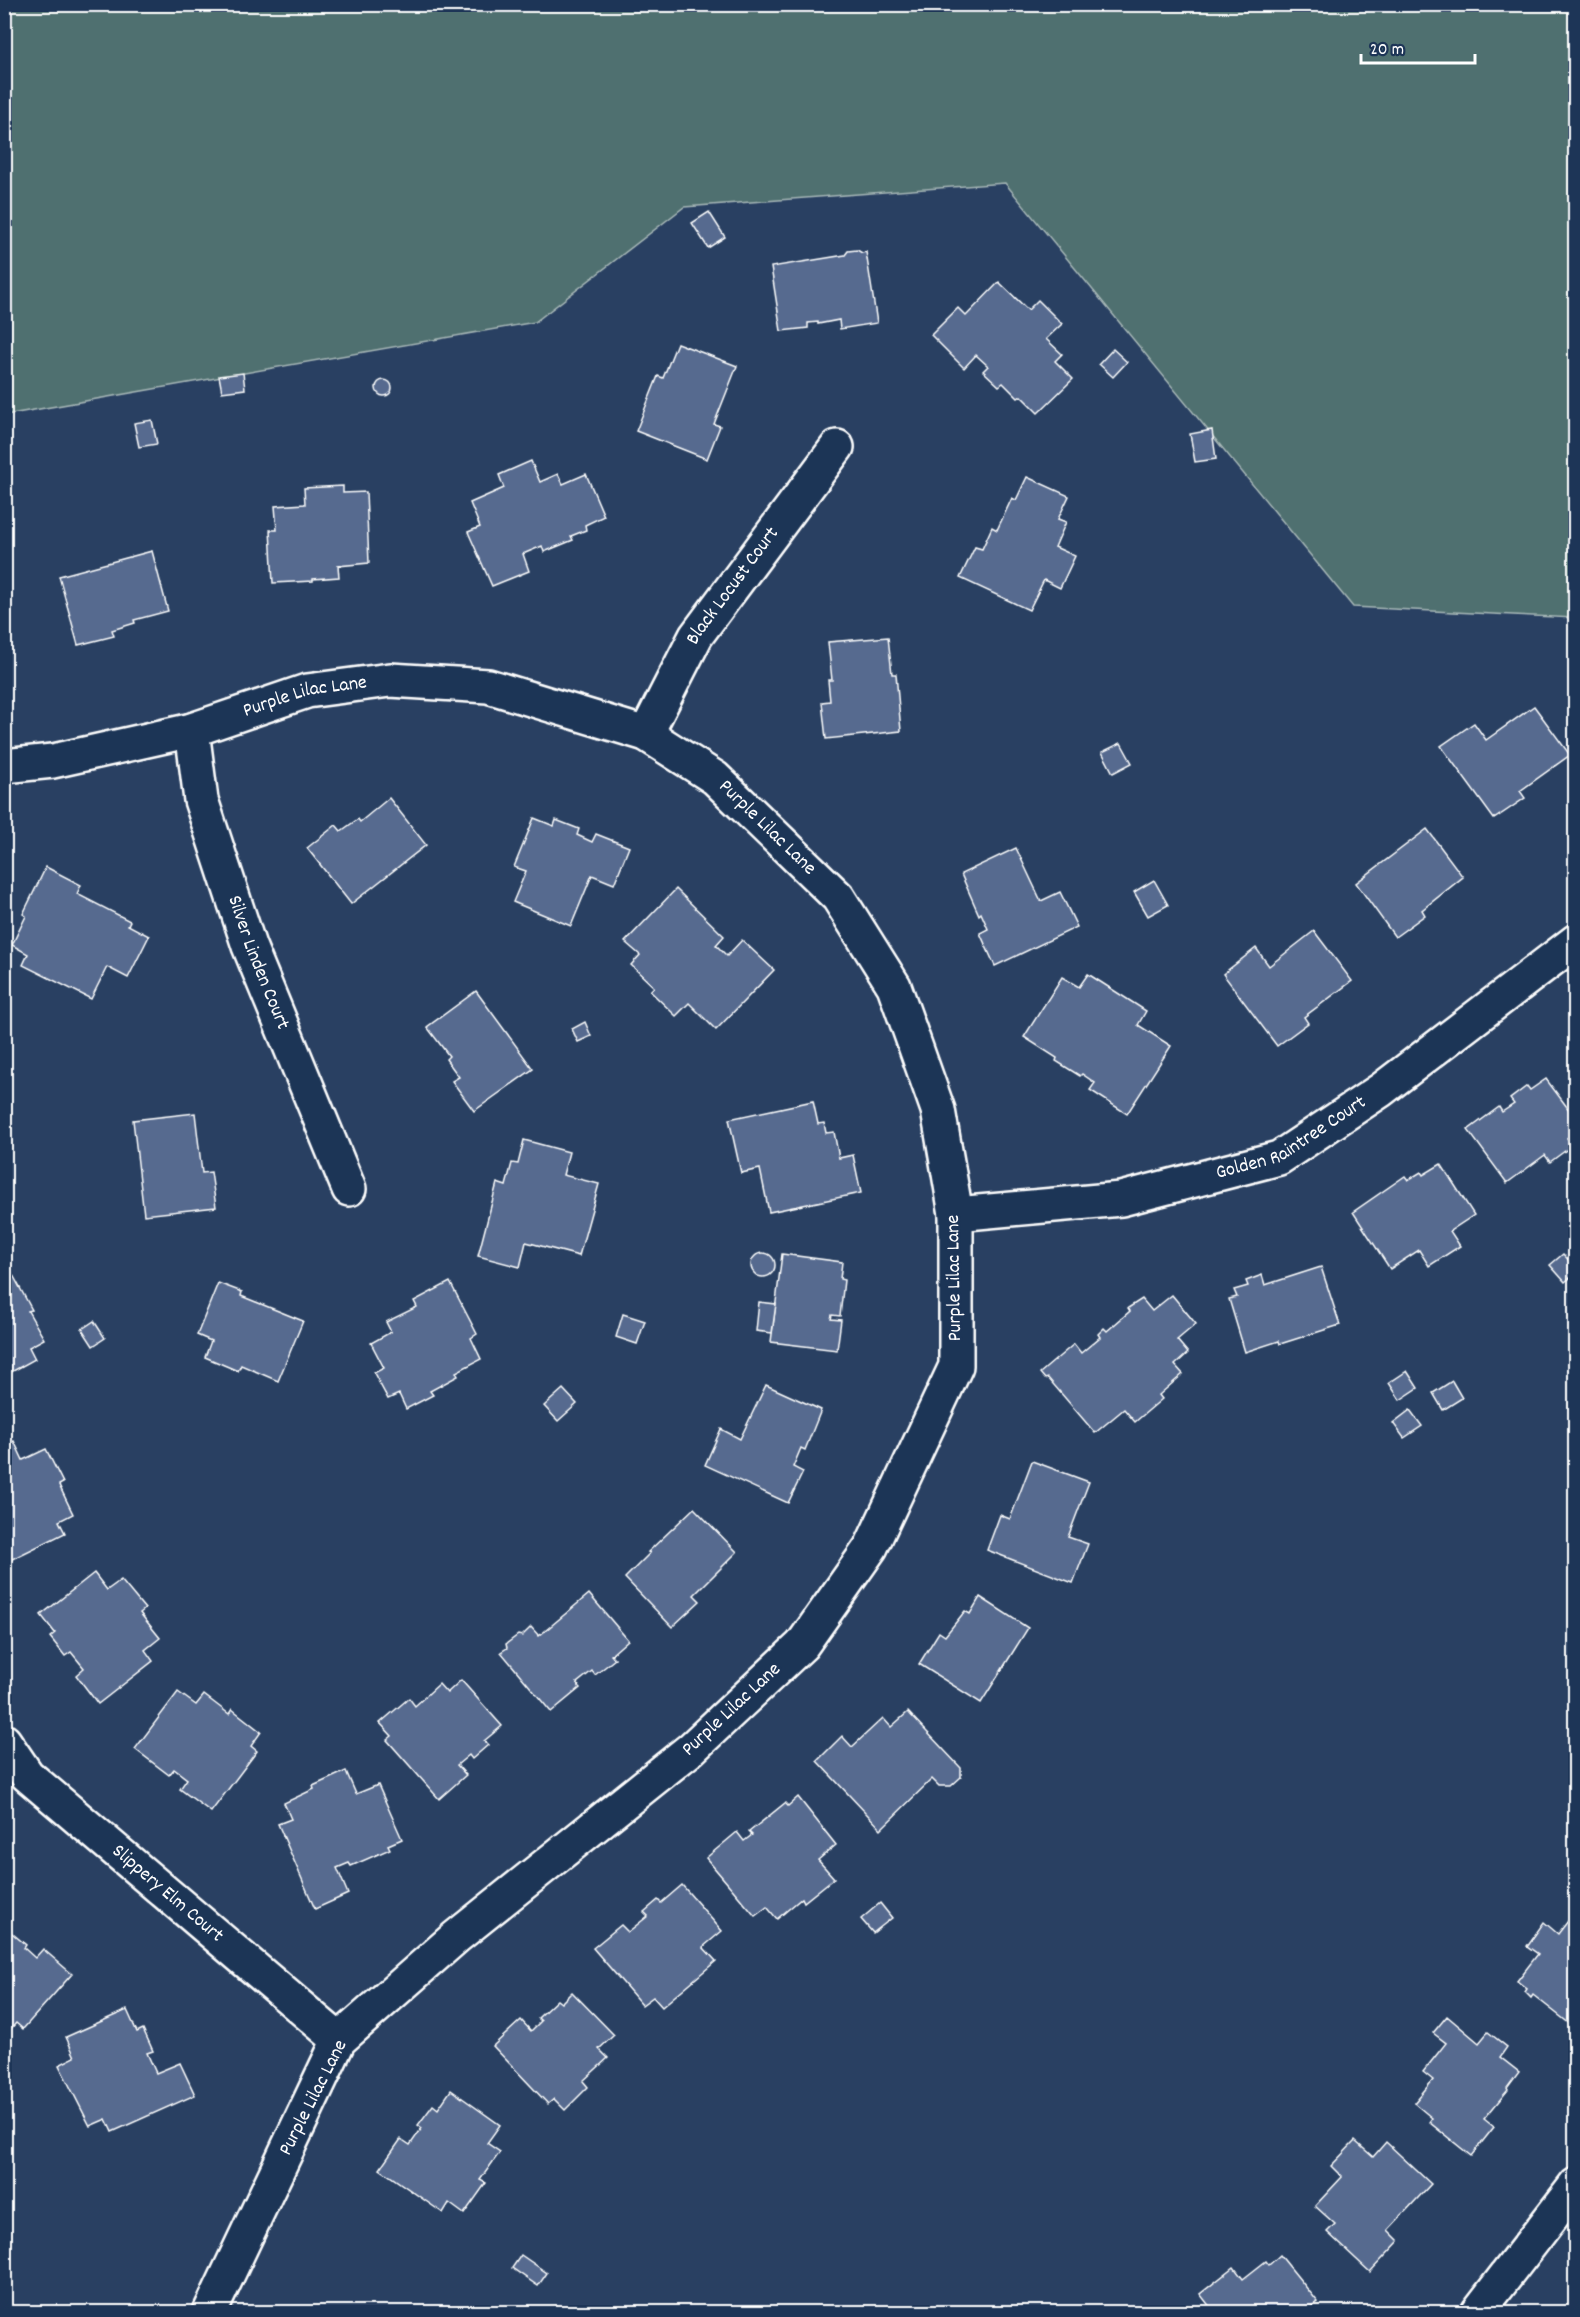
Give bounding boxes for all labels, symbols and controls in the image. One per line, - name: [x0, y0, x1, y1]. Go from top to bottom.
- scale bar: [1361, 27, 1475, 65]
- text: 20 m: [1370, 38, 1404, 63]
- street label: Black Locust Court: [680, 521, 786, 650]
- street label: Purple Lilac Lane: [240, 669, 369, 726]
- street label: Purple Lilac Lane: [711, 774, 822, 882]
- street label: Silver Linden Court: [219, 892, 296, 1034]
- street label: Golden Raintree Court: [1213, 1089, 1372, 1188]
- street label: Purple Lilac Lane: [940, 1214, 970, 1342]
- street label: Purple Lilac Lane: [676, 1656, 788, 1763]
- street label: Slippery Elm Court: [105, 1838, 229, 1950]
- street label: Purple Lilac Lane: [273, 2035, 355, 2161]

